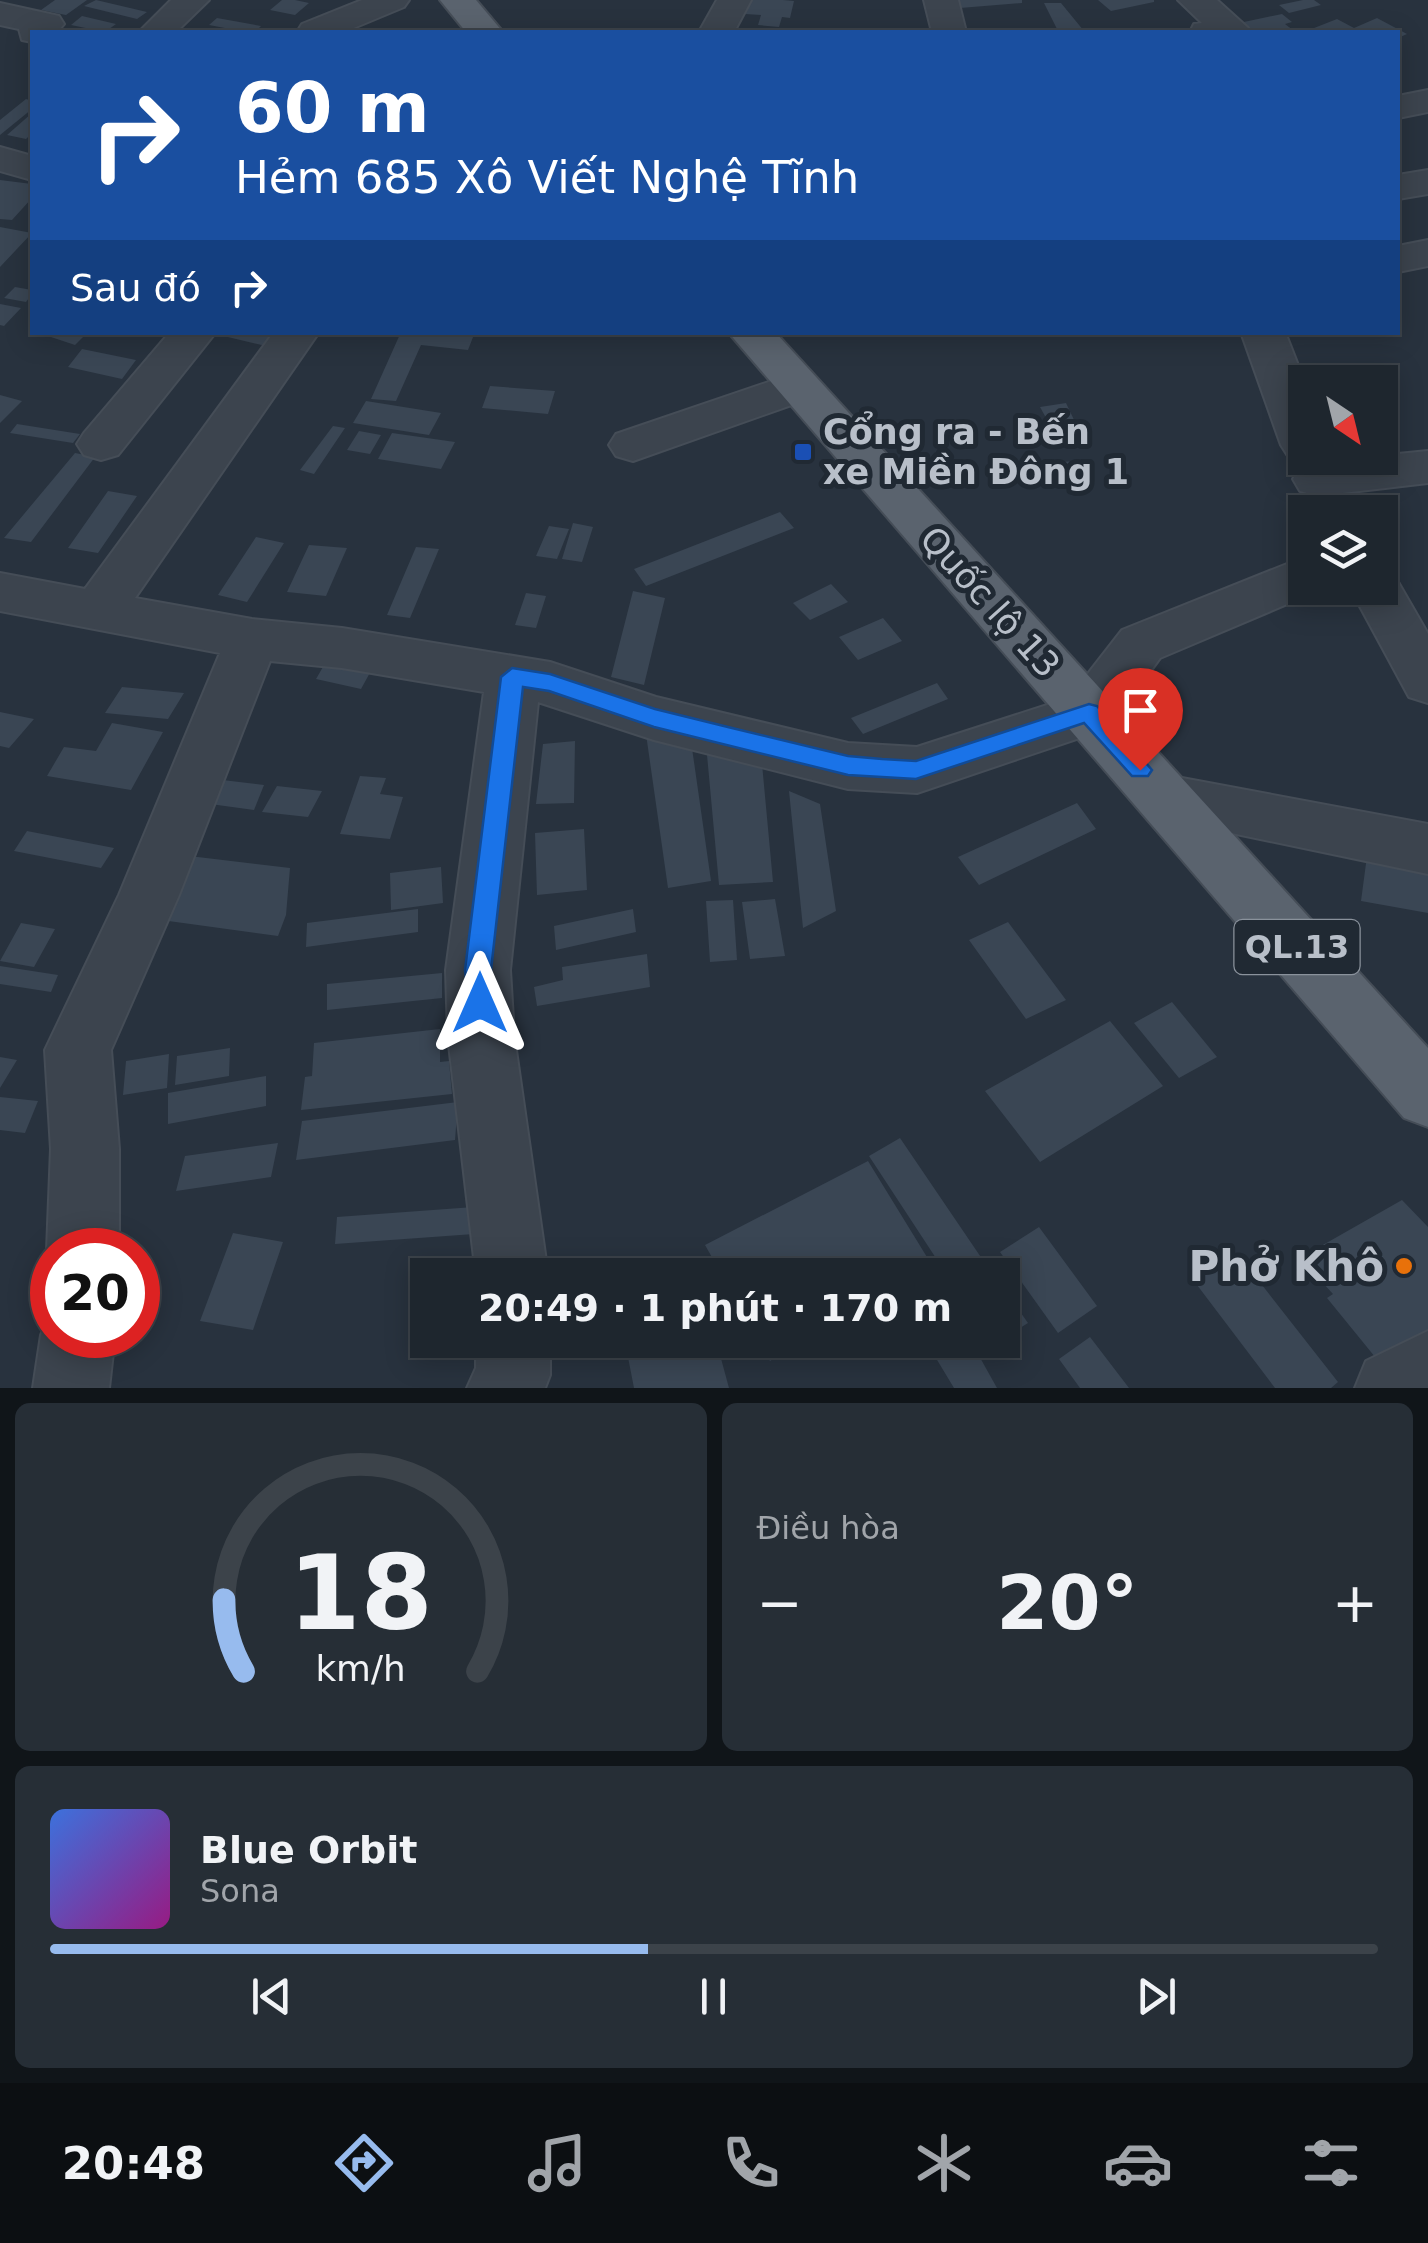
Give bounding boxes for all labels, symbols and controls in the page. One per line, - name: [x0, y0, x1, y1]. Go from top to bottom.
- text: 60 m: [235, 67, 430, 149]
- icon: right: [70, 70, 200, 200]
- text: Hẻm 685 Xô Viết Nghệ Tĩnh: [235, 151, 859, 204]
- icon: right: [221, 260, 276, 315]
- text: Sau đó: [70, 266, 201, 310]
- north arrow: [1288, 365, 1398, 475]
- map controls: [1288, 365, 1398, 605]
- place label: Cổng ra - Bến xe Miền Đông 1: [823, 411, 1129, 492]
- marker: Cổng ra - Bến xe Miền Đông 1: [792, 441, 814, 463]
- button: layers: [1288, 495, 1398, 605]
- street label: Quốc lộ 13: [912, 519, 1068, 685]
- pin: [1098, 668, 1183, 771]
- icon: arrive: [1113, 683, 1168, 738]
- road number: QL.13: [1234, 920, 1360, 974]
- position arrow: [428, 951, 532, 1055]
- speed limit sign: 20: [30, 1228, 160, 1358]
- place label: Phở Khô: [1189, 1242, 1384, 1291]
- marker: Phở Khô: [1393, 1255, 1415, 1277]
- text: 20:49 · 1 phút · 170 m: [478, 1286, 952, 1330]
- text: Điều hòa: [757, 1509, 900, 1547]
- text: 18: [288, 1532, 433, 1654]
- text: 20°: [996, 1559, 1138, 1647]
- text: −: [757, 1571, 803, 1635]
- text: +: [1332, 1571, 1378, 1635]
- text: km/h: [316, 1648, 406, 1689]
- text: Blue Orbit: [200, 1828, 417, 1872]
- text: Sona: [200, 1872, 280, 1910]
- icon: previous: [244, 1969, 299, 2024]
- icon: pause: [686, 1969, 741, 2024]
- icon: next: [1129, 1969, 1184, 2024]
- icon: directions: [329, 2128, 399, 2198]
- icon: music: [522, 2128, 592, 2198]
- icon: phone: [716, 2128, 786, 2198]
- icon: climate: [909, 2128, 979, 2198]
- icon: car: [1103, 2128, 1173, 2198]
- icon: filters: [1296, 2128, 1366, 2198]
- text: 20:48: [62, 2137, 205, 2190]

